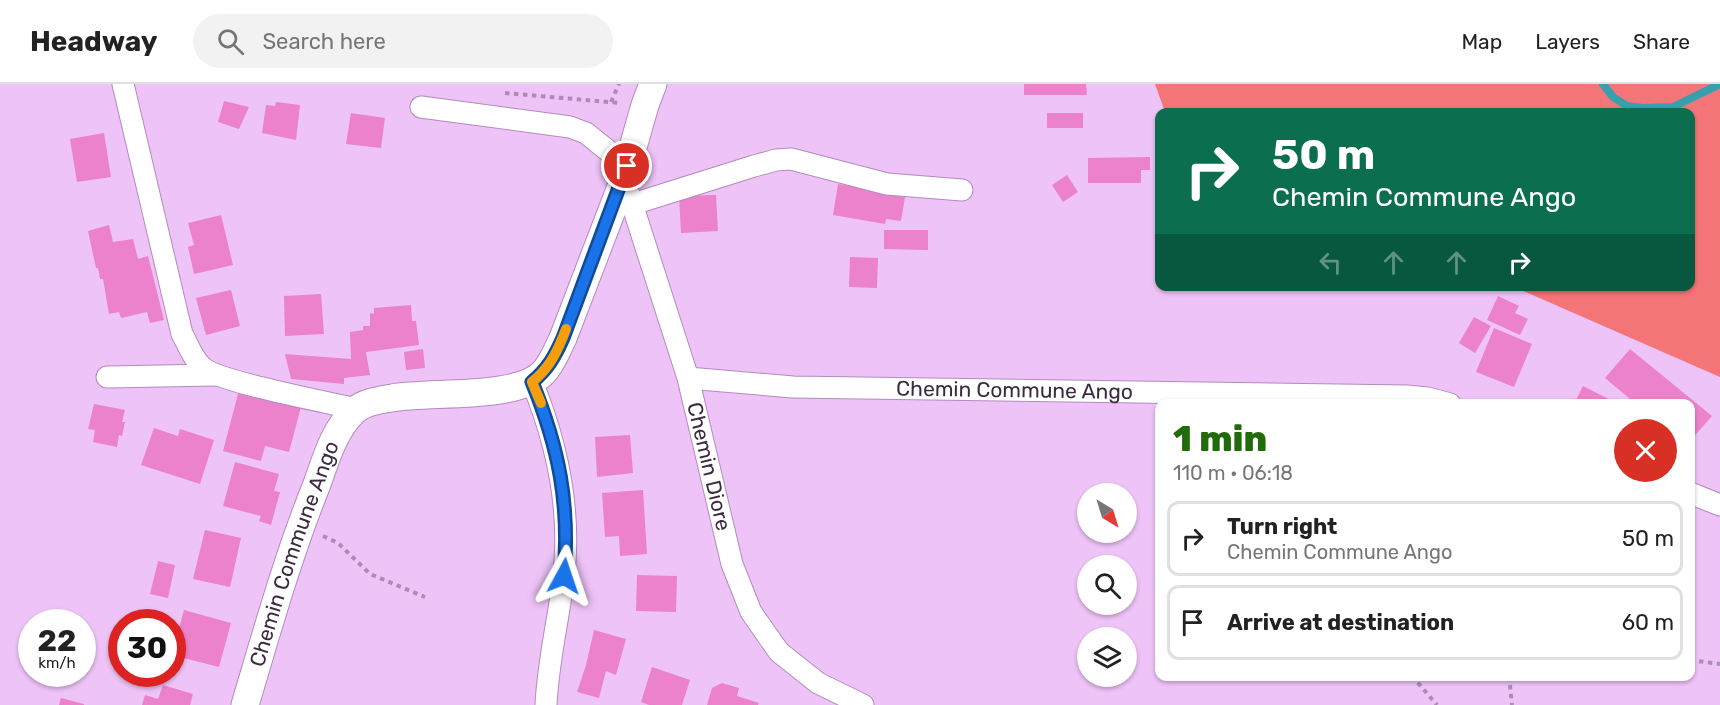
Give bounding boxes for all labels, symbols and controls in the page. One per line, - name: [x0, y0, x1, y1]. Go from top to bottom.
- search box: [193, 14, 613, 68]
- text: Headway: [30, 25, 157, 58]
- icon: search: [214, 25, 247, 58]
- text: Search here: [262, 28, 386, 55]
- text: Map: [1461, 29, 1502, 54]
- text: Layers: [1535, 29, 1600, 54]
- text: Share: [1633, 29, 1690, 54]
- text: 50 m: [1272, 130, 1375, 180]
- icon: right: [1173, 132, 1251, 210]
- pin: [601, 140, 652, 191]
- icon: arrive: [610, 149, 643, 182]
- text: Chemin Commune Ango: [1272, 181, 1576, 213]
- icon: left: [1314, 246, 1347, 279]
- icon: ahead: [1377, 246, 1410, 279]
- icon: ahead: [1440, 246, 1473, 279]
- icon: right: [1503, 246, 1536, 279]
- street label: Chemin Commune Ango: [896, 376, 1133, 404]
- street label: Chemin Diore: [682, 400, 737, 533]
- text: 1 min: [1173, 417, 1267, 460]
- button: close: [1614, 419, 1677, 482]
- street label: Chemin Commune Ango: [244, 437, 344, 670]
- text: 110 m · 06:18: [1173, 461, 1293, 485]
- north arrow: [1077, 483, 1137, 543]
- map controls: [1077, 483, 1137, 687]
- text: Turn right: [1227, 513, 1337, 540]
- icon: right: [1176, 522, 1209, 555]
- text: 50 m: [1622, 525, 1674, 552]
- text: Chemin Commune Ango: [1227, 540, 1452, 564]
- position arrow: [532, 544, 596, 608]
- button: search: [1077, 555, 1137, 615]
- icon: arrive: [1176, 606, 1209, 639]
- speed limit sign: 30: [108, 609, 186, 687]
- text: Arrive at destination: [1227, 609, 1454, 636]
- text: 60 m: [1622, 609, 1674, 636]
- text: 22: [38, 623, 77, 659]
- button: layers: [1077, 627, 1137, 687]
- text: km/h: [38, 654, 76, 672]

